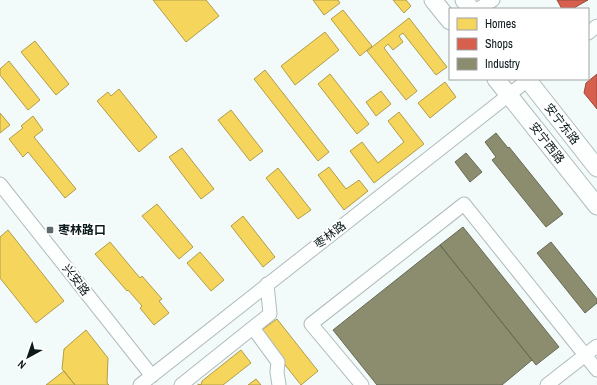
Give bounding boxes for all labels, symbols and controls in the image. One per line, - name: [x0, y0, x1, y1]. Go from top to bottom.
- legend: [449, 8, 589, 80]
- text: Homes: [485, 16, 516, 32]
- text: Shops: [485, 36, 513, 52]
- text: Industry: [485, 56, 520, 72]
- street label: 安宁东路: [541, 100, 583, 148]
- street label: 安宁西路: [526, 119, 568, 167]
- street label: 枣林路: [311, 218, 349, 252]
- place label: 枣林路口: [58, 222, 106, 238]
- marker: 枣林路口: [45, 225, 55, 235]
- street label: 兴安路: [59, 261, 93, 299]
- north arrow: [8, 337, 48, 377]
- text: N: [15, 357, 29, 372]

